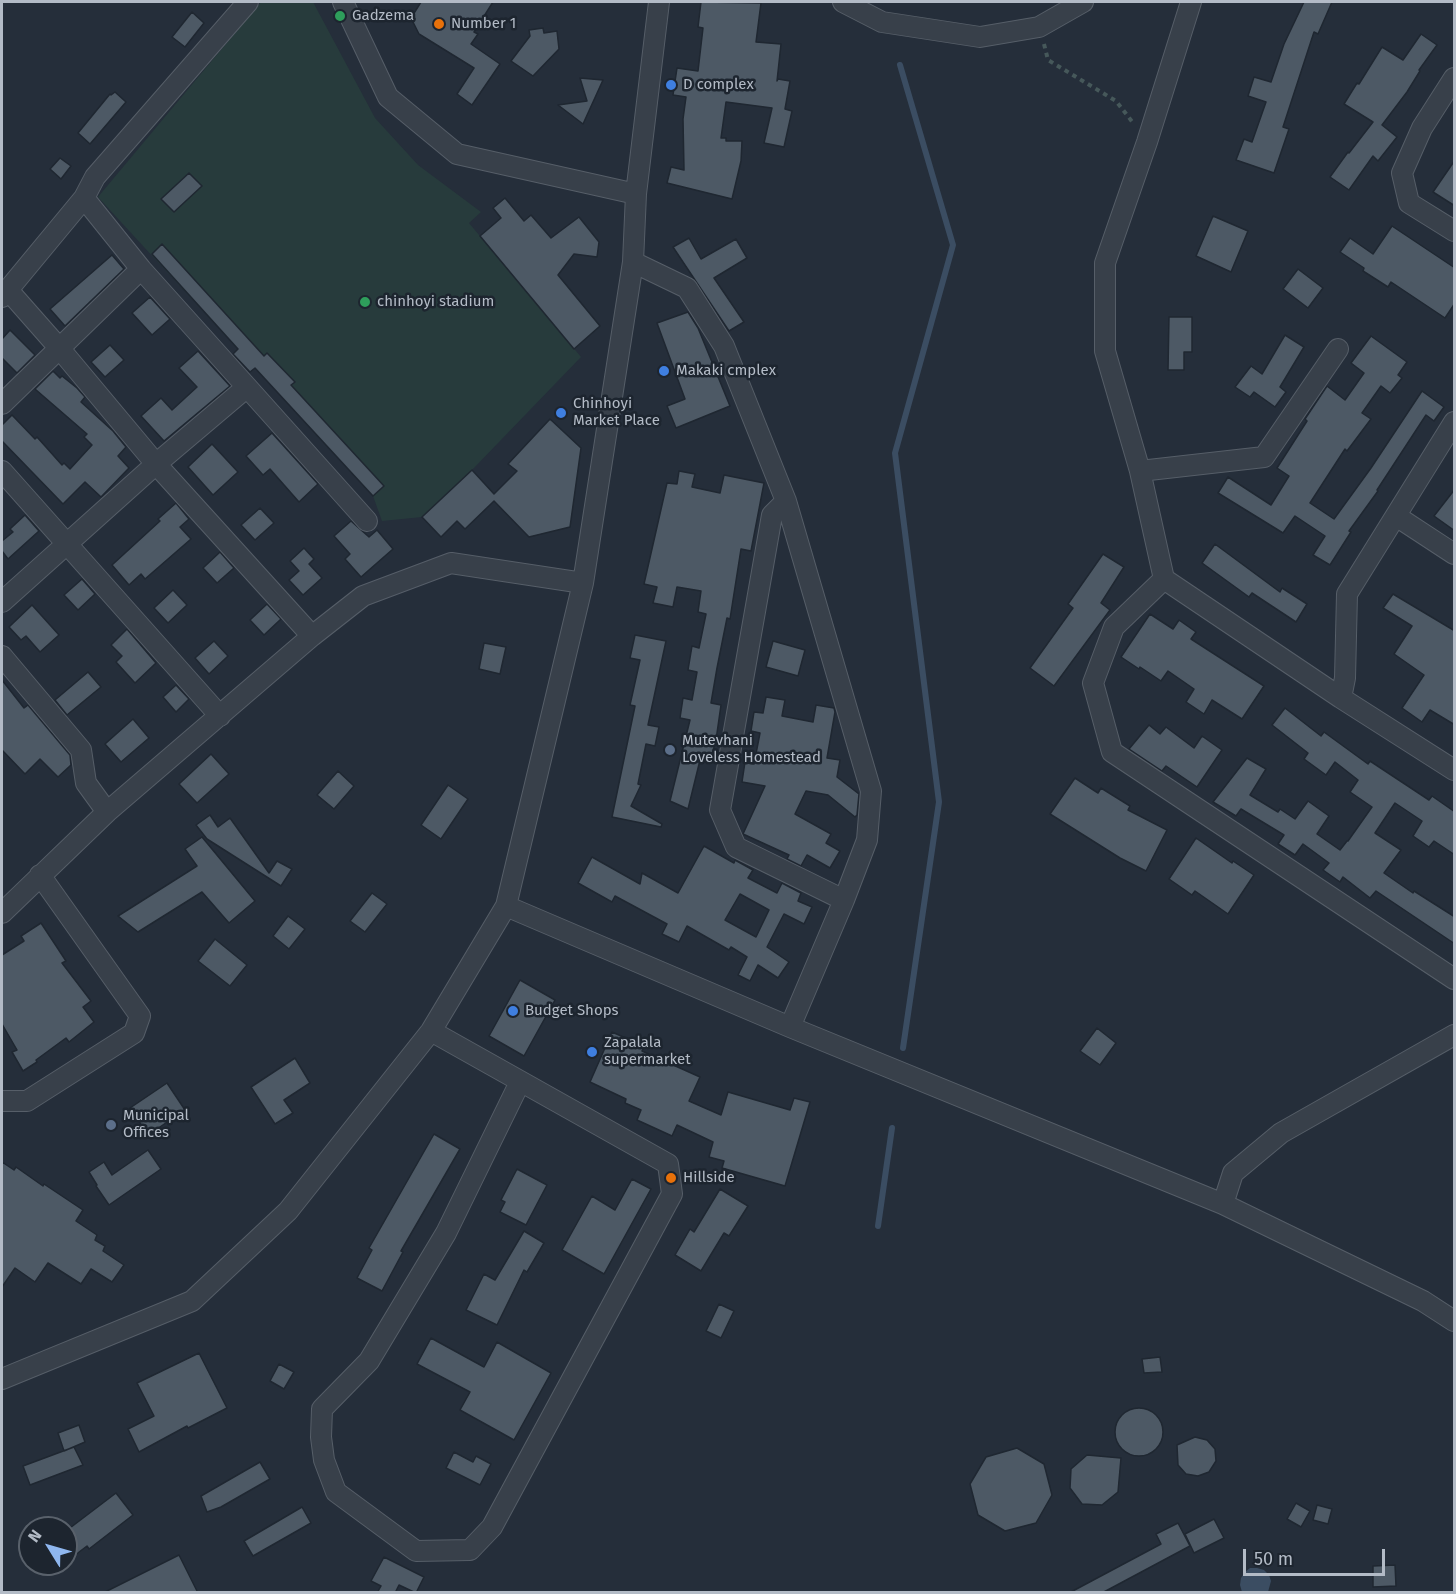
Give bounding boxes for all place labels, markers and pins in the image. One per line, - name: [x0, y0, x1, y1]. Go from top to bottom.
- place label: Gadzema: [352, 7, 414, 25]
- marker: Gadzema: [333, 9, 347, 23]
- place label: Number 1: [451, 15, 516, 33]
- marker: Number 1: [432, 17, 446, 31]
- place label: D complex: [683, 76, 754, 94]
- marker: D complex: [664, 78, 678, 92]
- place label: chinhoyi stadium: [377, 293, 494, 311]
- marker: chinhoyi stadium: [358, 295, 372, 309]
- place label: Makaki cmplex: [676, 362, 776, 380]
- marker: Makaki cmplex: [657, 364, 671, 378]
- place label: Chinhoyi Market Place: [573, 395, 660, 430]
- marker: Chinhoyi Market Place: [554, 406, 568, 420]
- place label: Mutevhani Loveless Homestead: [682, 732, 821, 767]
- marker: Mutevhani Loveless Homestead: [663, 743, 677, 757]
- place label: Budget Shops: [525, 1002, 619, 1020]
- marker: Budget Shops: [506, 1004, 520, 1018]
- place label: Zapalala supermarket: [604, 1034, 691, 1069]
- marker: Zapalala supermarket: [585, 1045, 599, 1059]
- place label: Municipal Offices: [123, 1107, 189, 1142]
- marker: Municipal Offices: [104, 1118, 118, 1132]
- place label: Hillside: [683, 1169, 735, 1187]
- marker: Hillside: [664, 1171, 678, 1185]

